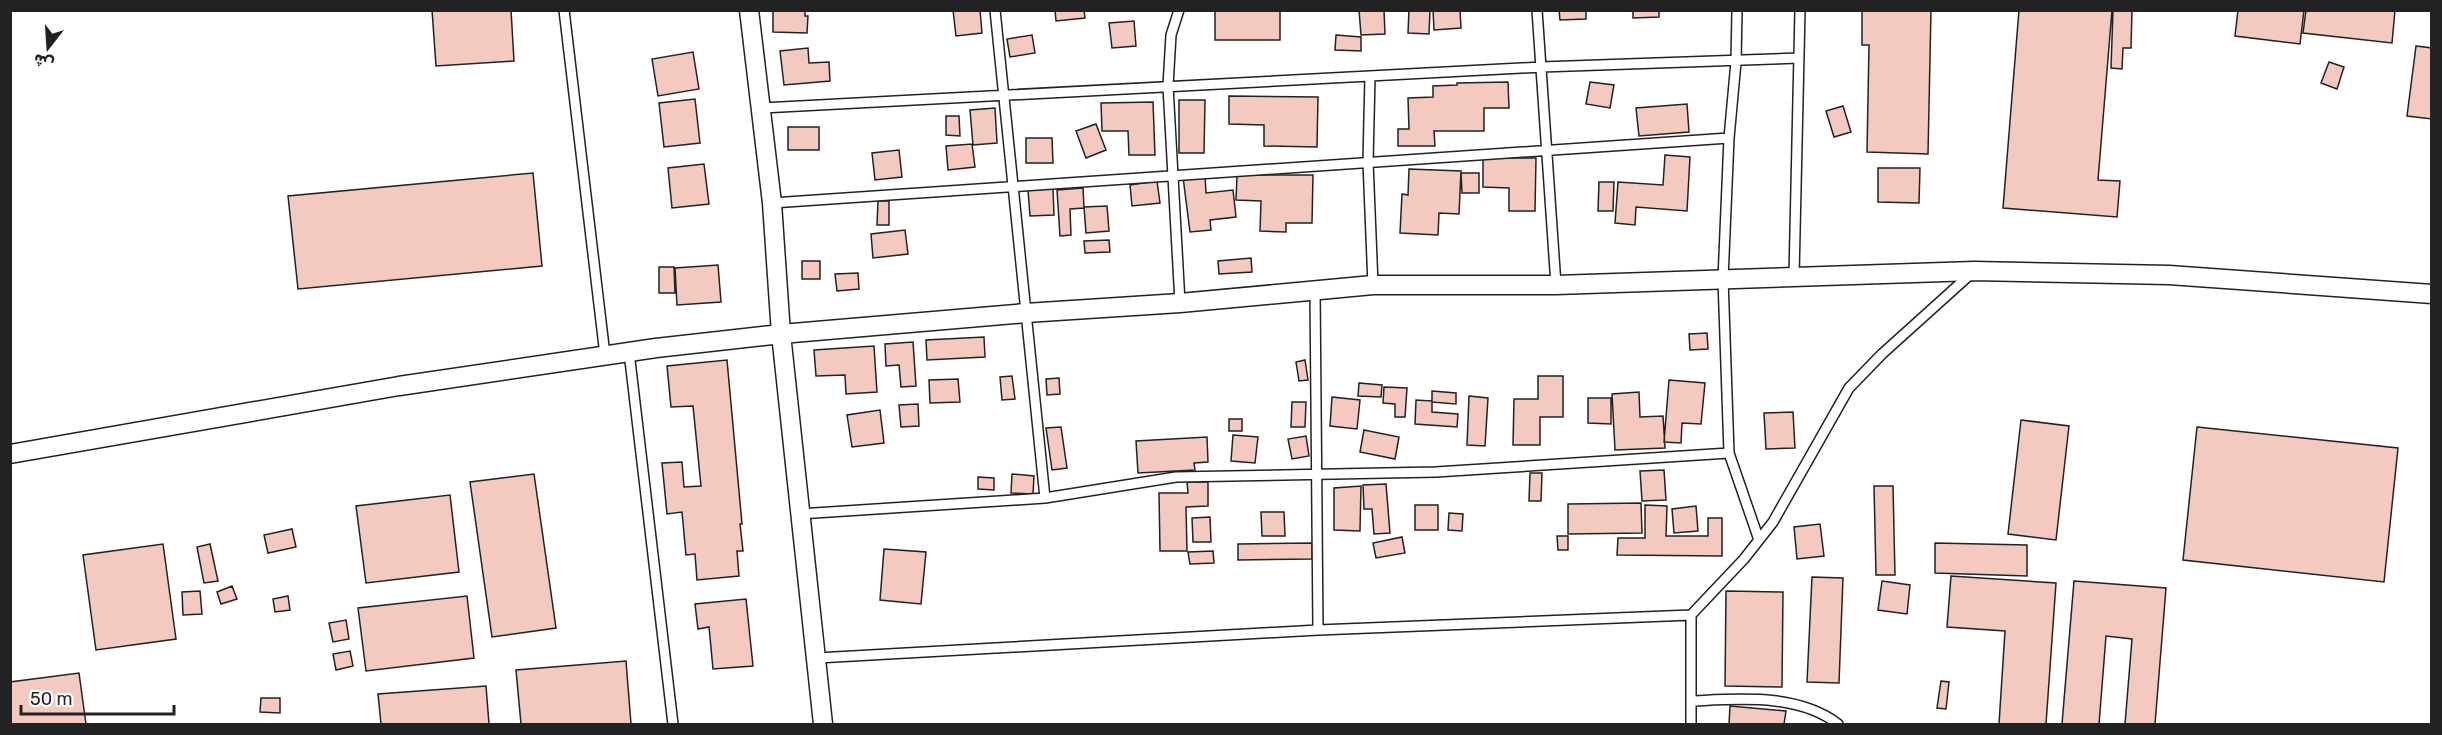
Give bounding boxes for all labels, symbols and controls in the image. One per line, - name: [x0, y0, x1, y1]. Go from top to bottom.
- north arrow: [18, 18, 78, 78]
- text: ش: [31, 50, 56, 74]
- scale bar: [21, 678, 174, 716]
- text: 50 m: [30, 688, 73, 710]

